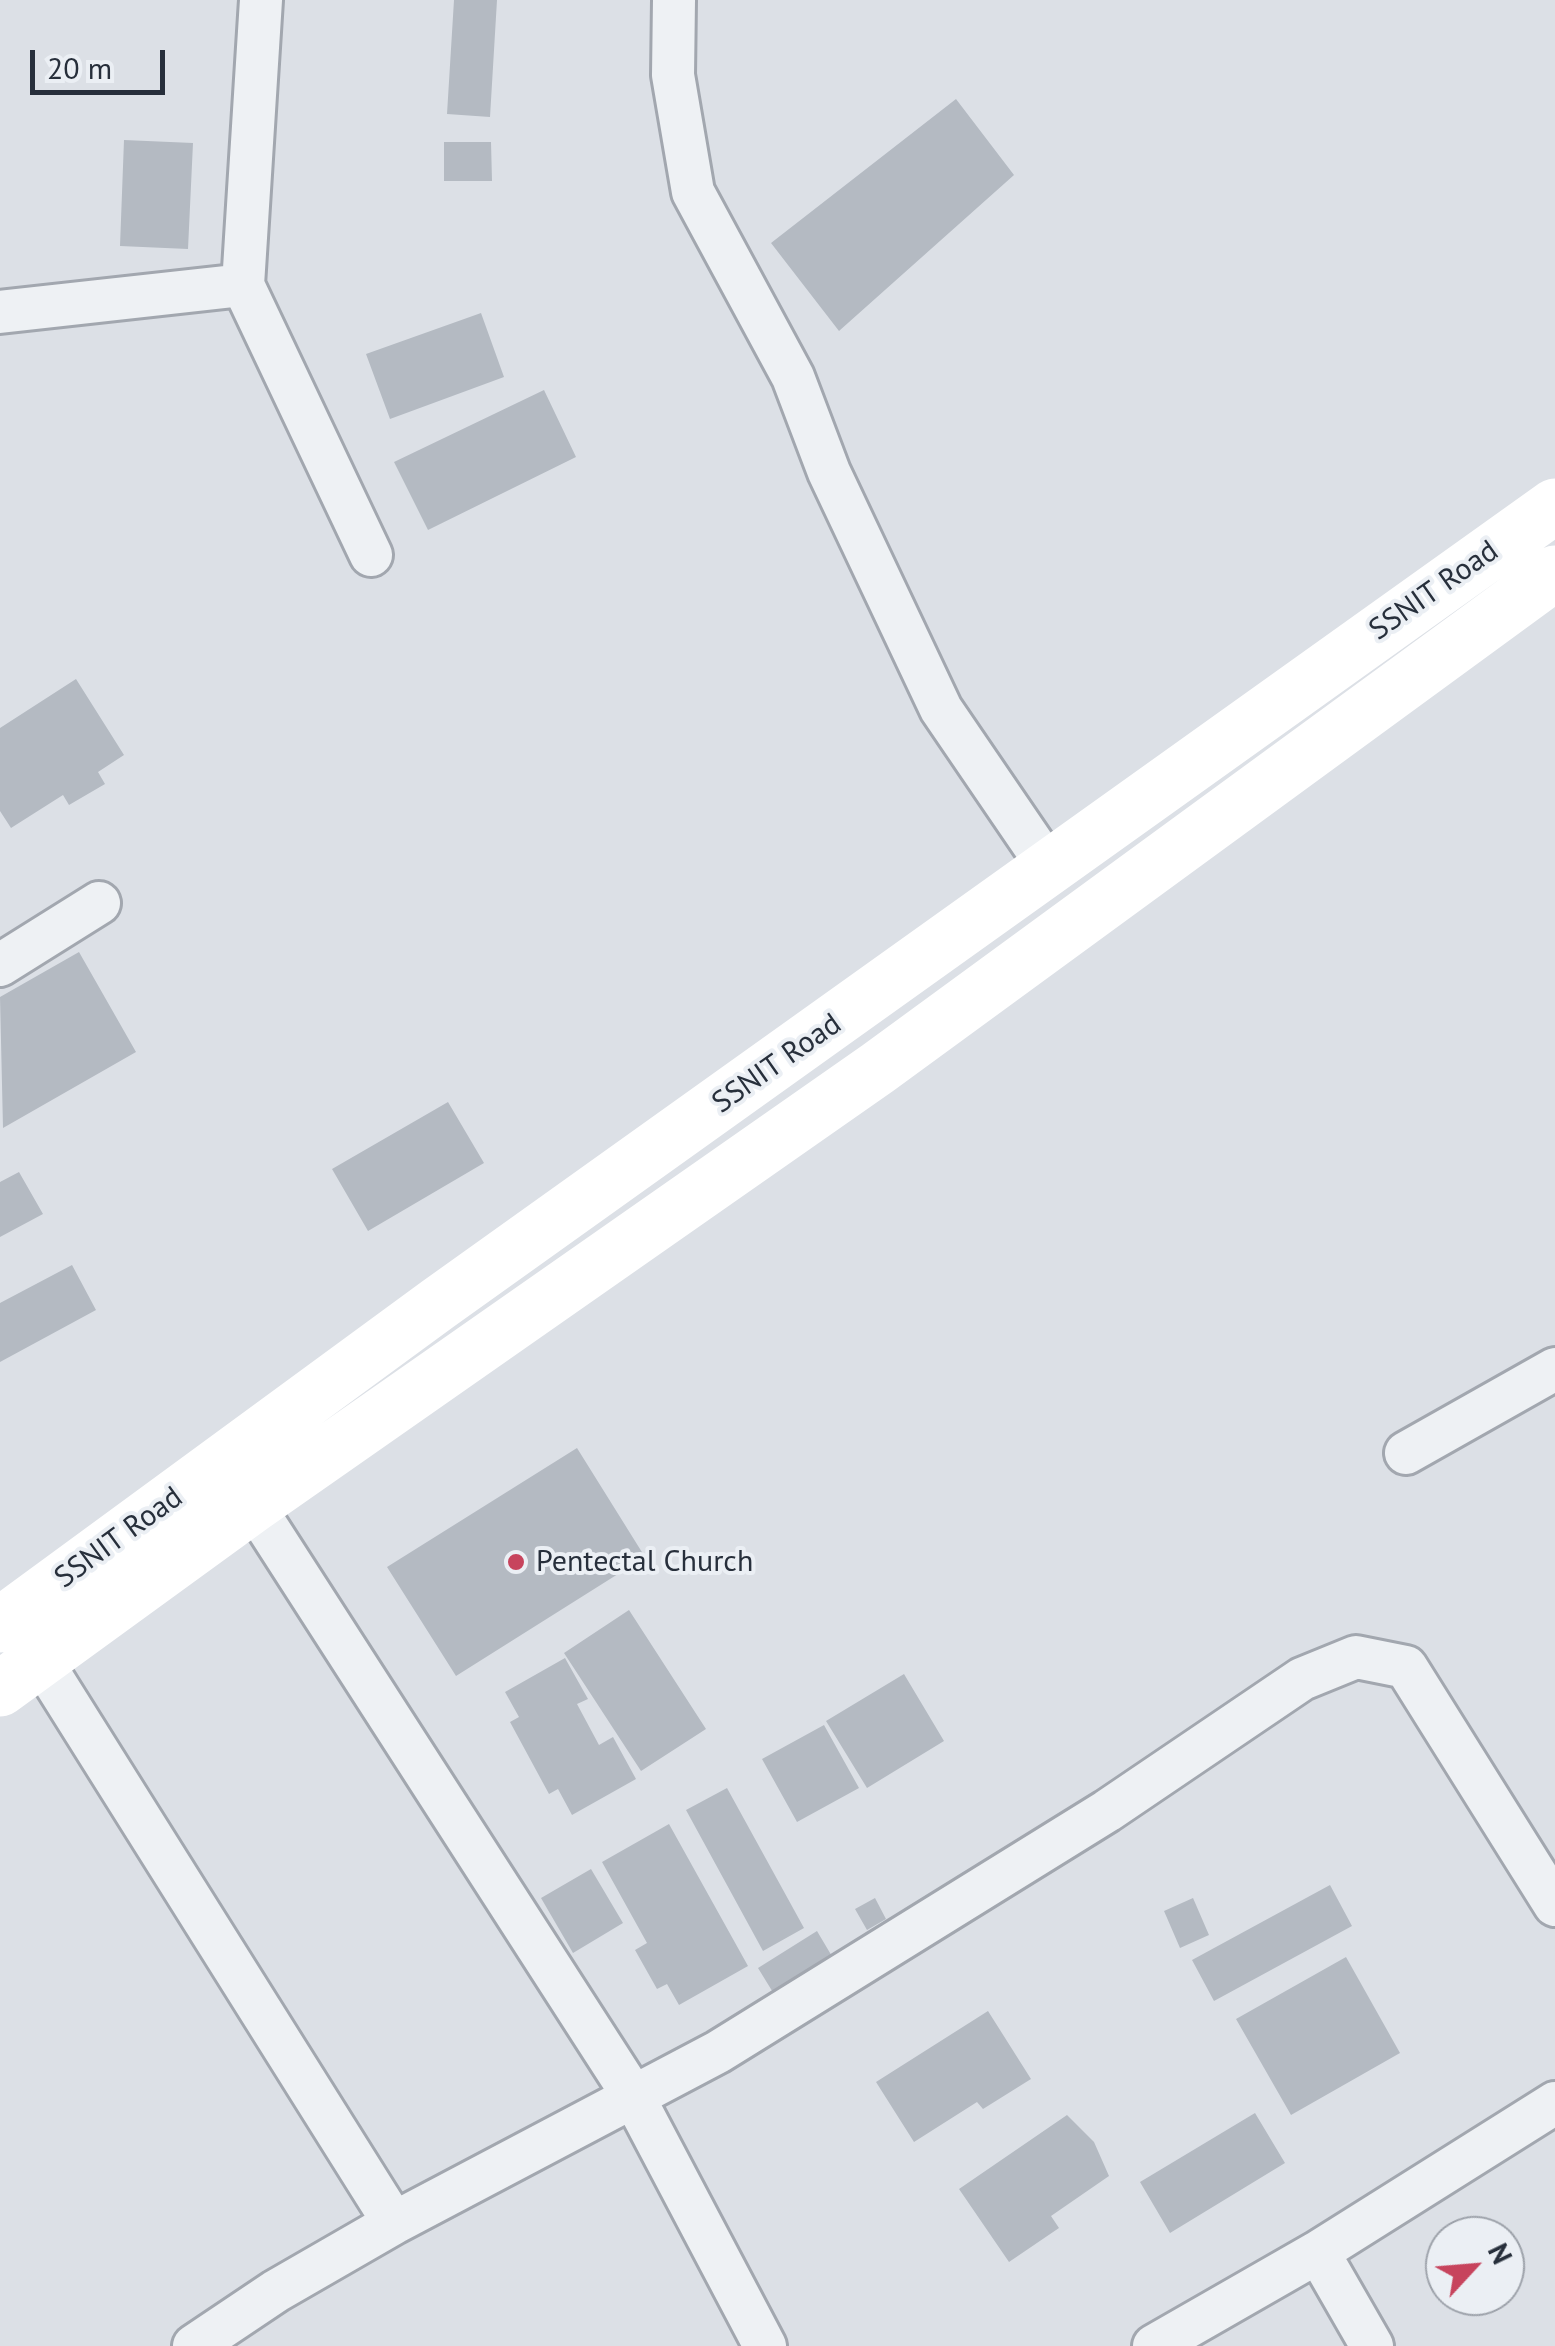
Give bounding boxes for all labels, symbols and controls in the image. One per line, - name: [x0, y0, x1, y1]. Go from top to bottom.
- scale bar: [35, 30, 170, 92]
- text: 20 m: [47, 48, 112, 87]
- street label: SSNIT Road: [1363, 534, 1505, 648]
- street label: SSNIT Road: [706, 1007, 848, 1121]
- street label: SSNIT Road: [48, 1480, 190, 1596]
- place label: Pentectal Church: [536, 1544, 753, 1580]
- marker: Pentectal Church: [505, 1551, 527, 1573]
- north arrow: [1425, 2216, 1525, 2316]
- text: N: [1480, 2237, 1521, 2270]

